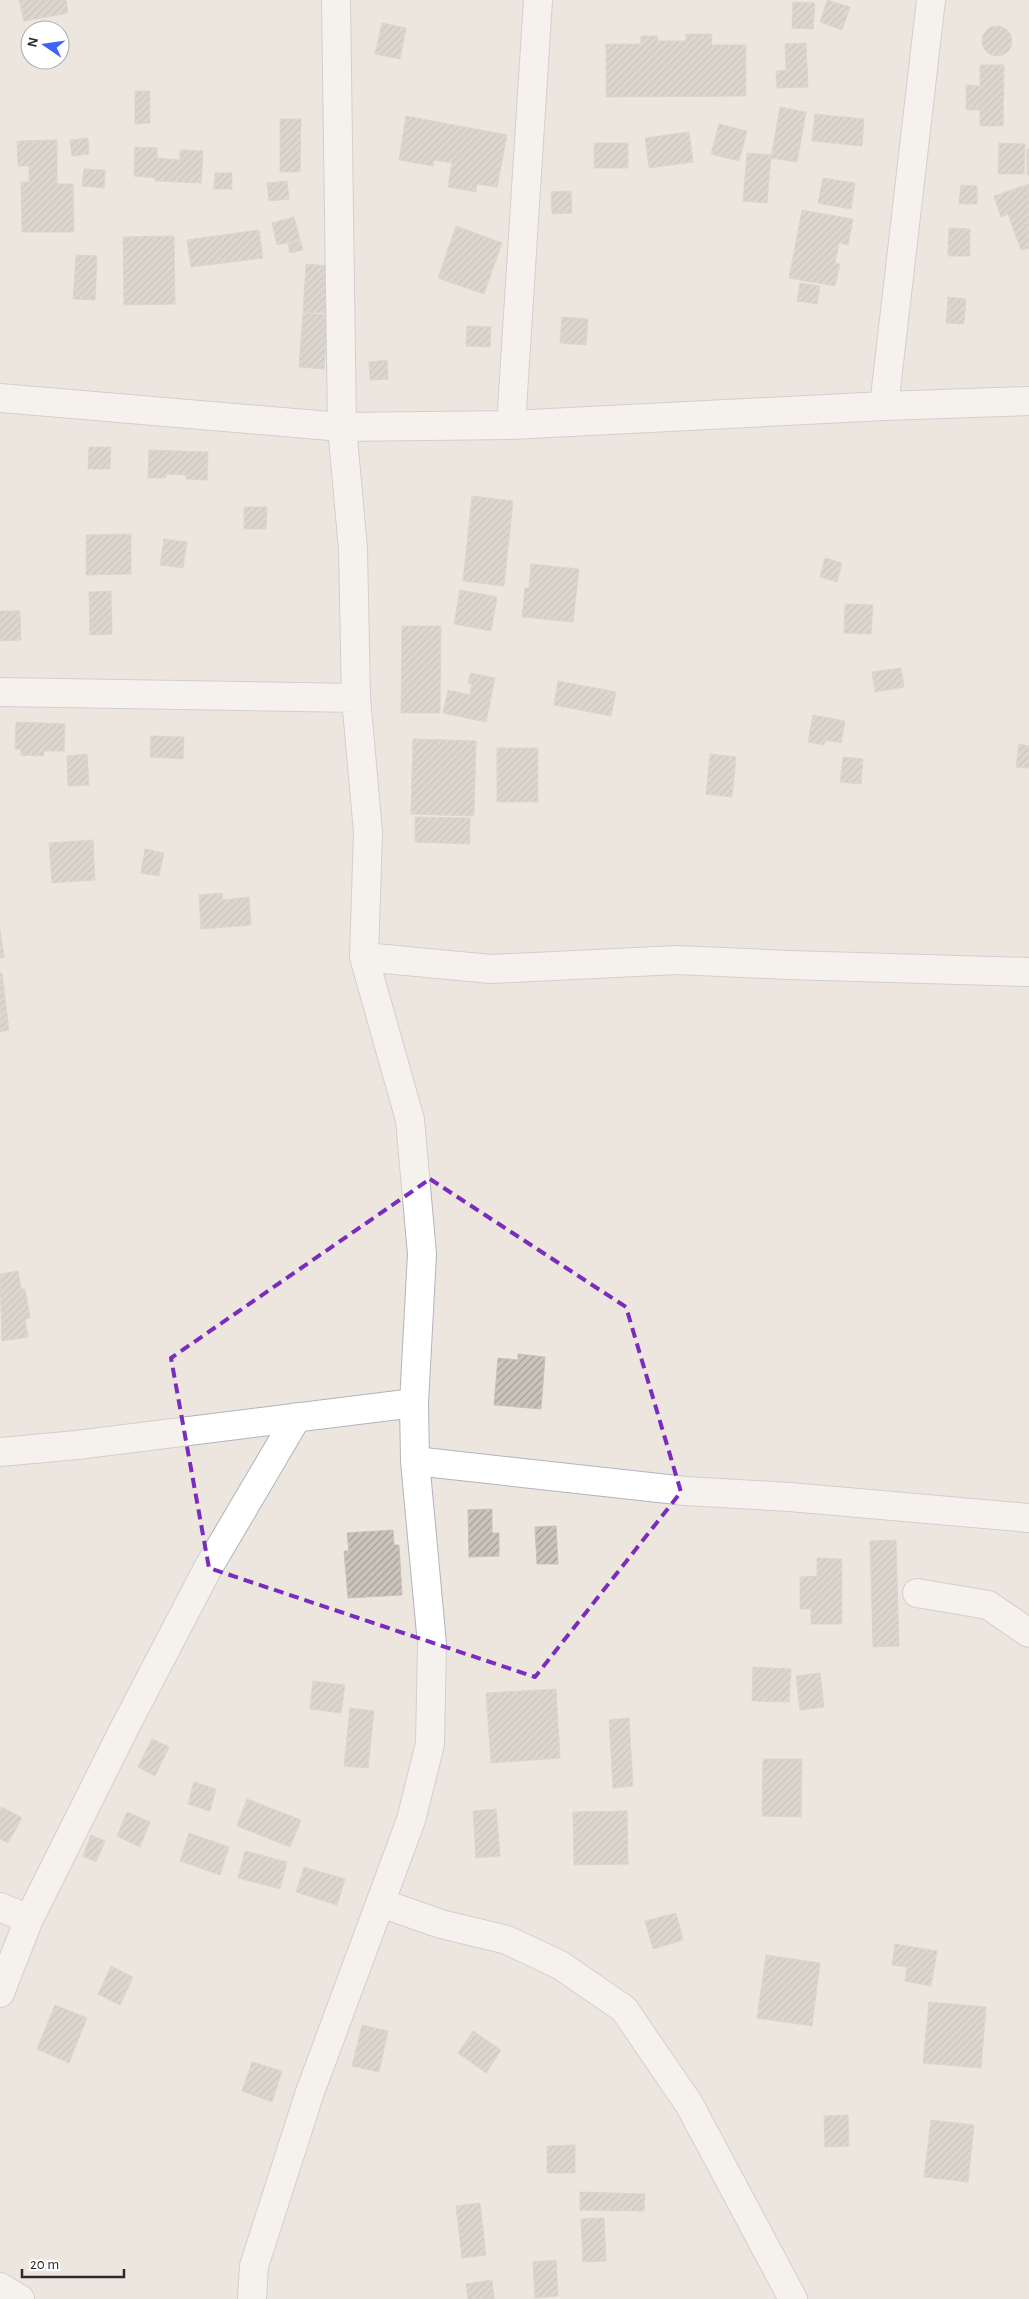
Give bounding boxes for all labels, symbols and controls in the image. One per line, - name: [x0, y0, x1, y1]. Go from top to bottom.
- north arrow: [20, 20, 70, 70]
- text: N: [25, 36, 41, 49]
- scale bar: [22, 2246, 125, 2278]
- text: 20 m: [30, 2257, 59, 2272]

